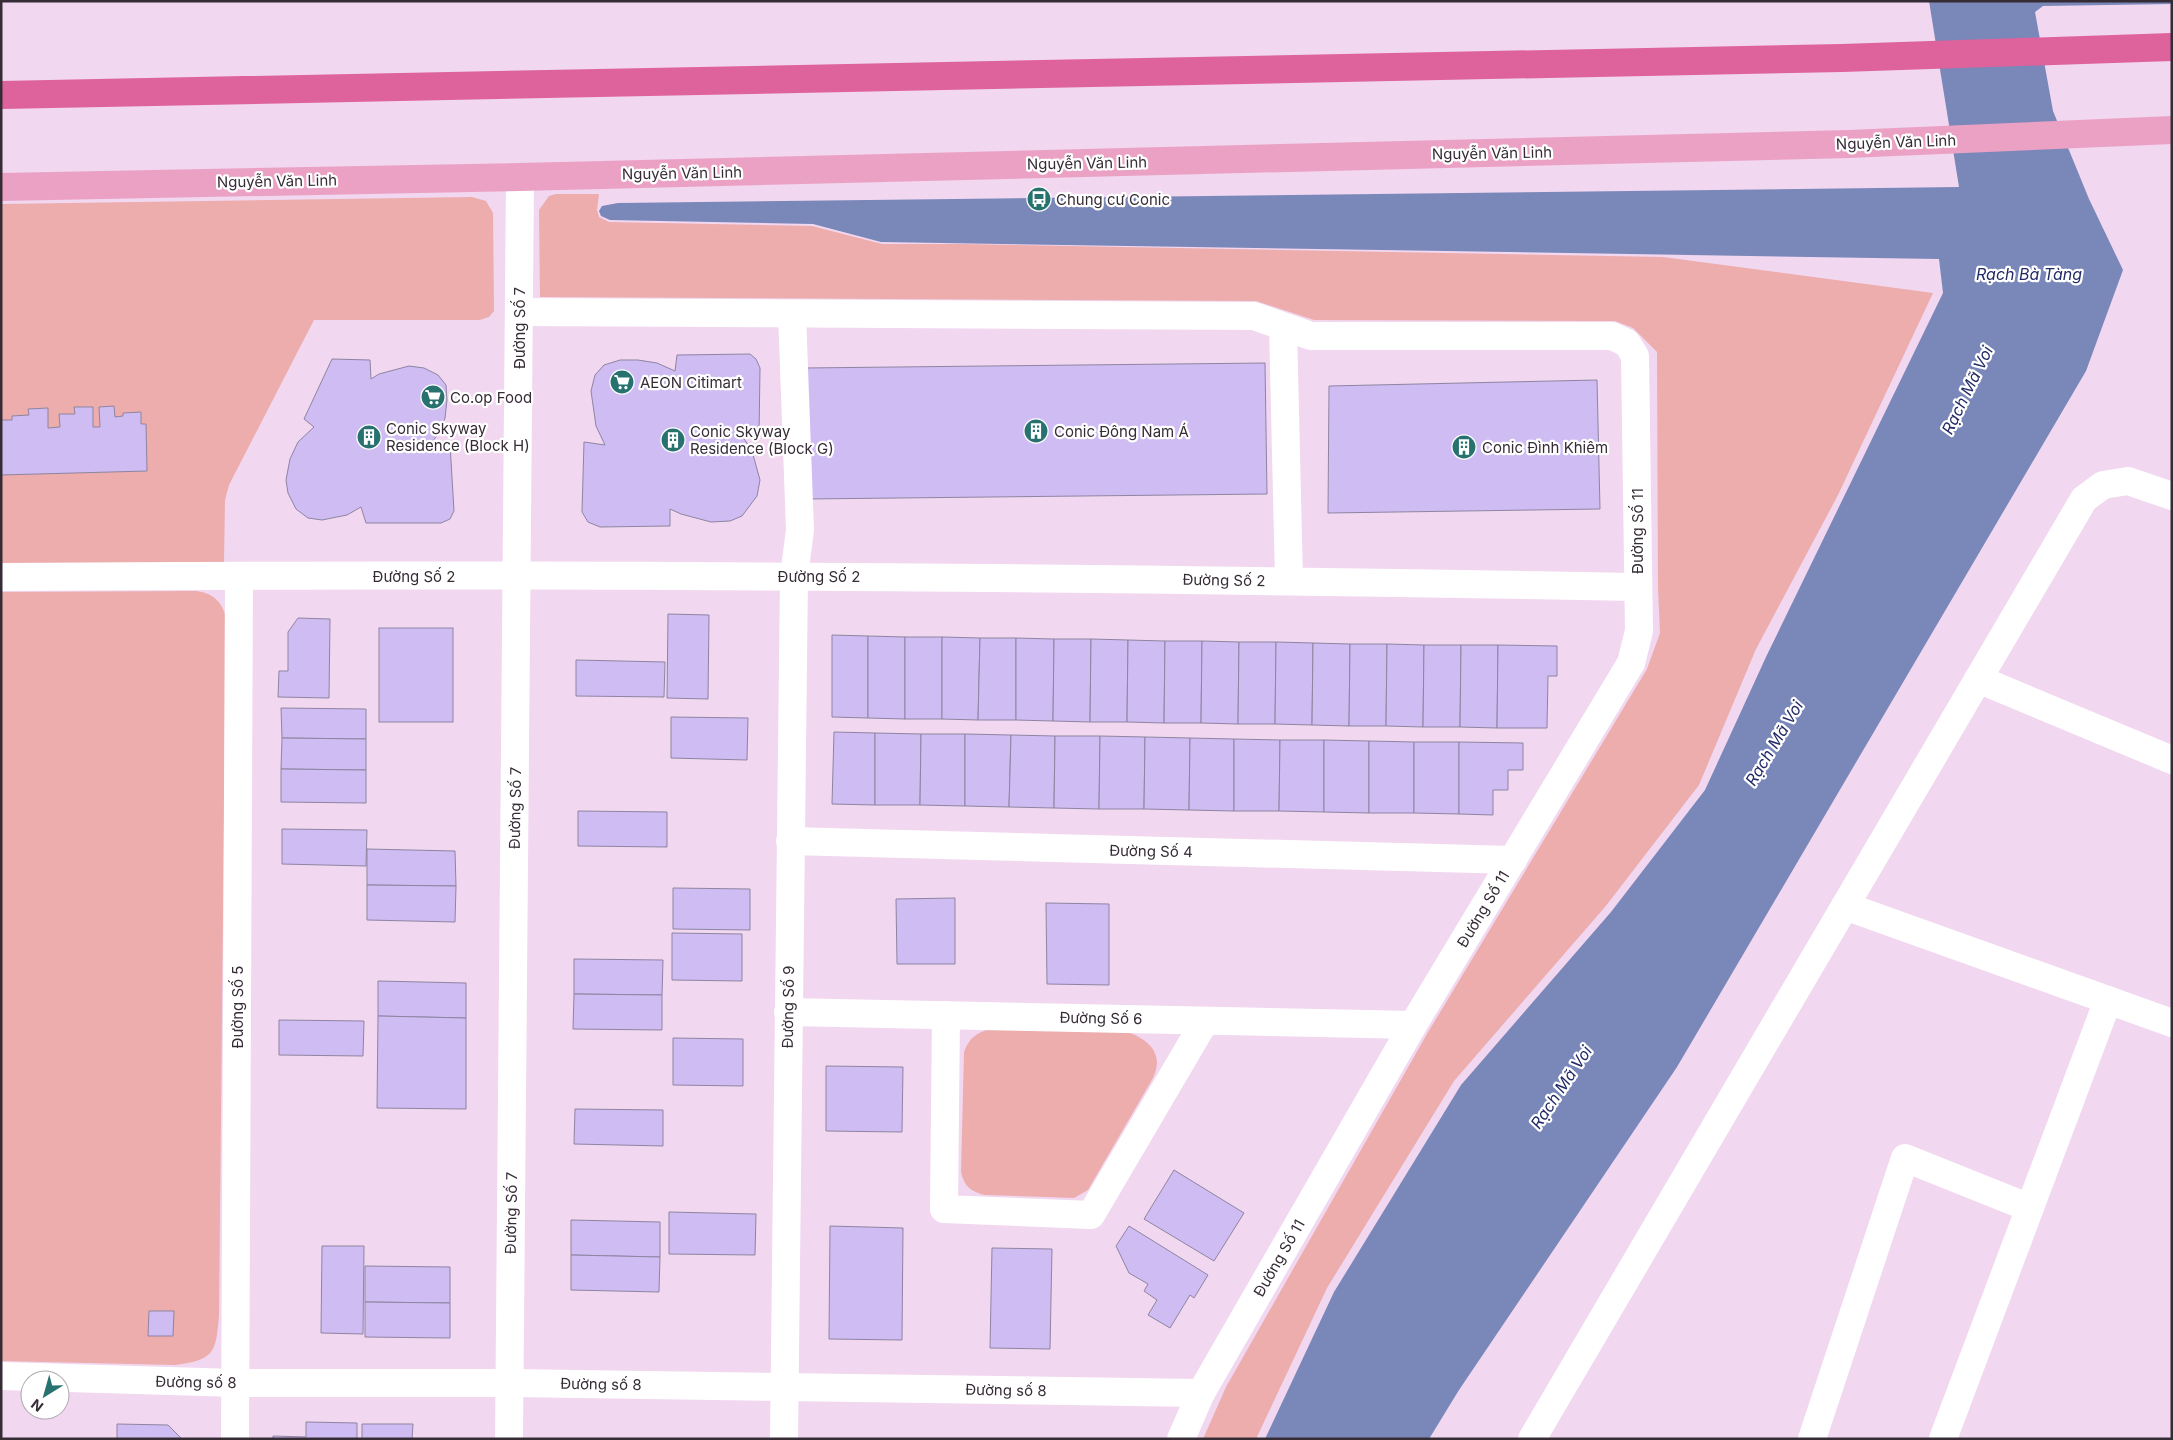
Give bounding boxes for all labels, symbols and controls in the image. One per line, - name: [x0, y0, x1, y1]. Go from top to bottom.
- street label: Nguyễn Văn Linh: [1836, 130, 1956, 154]
- street label: Nguyễn Văn Linh: [1432, 142, 1552, 164]
- street label: Nguyễn Văn Linh: [1027, 152, 1147, 174]
- street label: Nguyễn Văn Linh: [622, 162, 742, 184]
- street label: Nguyễn Văn Linh: [217, 170, 337, 192]
- bus stop icon: Chung cư Conic: [1026, 186, 1052, 212]
- place label: Chung cư Conic: [1056, 190, 1170, 209]
- water label: Rạch Bà Tàng: [1976, 264, 2082, 284]
- street label: Đường Số 7: [510, 287, 529, 369]
- water label: Rạch Mã Voi: [1937, 342, 1997, 437]
- supermarket icon: AEON Citimart: [609, 369, 635, 395]
- place label: AEON Citimart: [640, 373, 742, 392]
- supermarket icon: Co.op Food: [420, 384, 446, 410]
- place label: Co.op Food: [450, 388, 532, 407]
- building icon: Conic Đông Nam Á: [1023, 418, 1049, 444]
- place label: Conic Skyway Residence (Block H): [386, 419, 530, 455]
- place label: Conic Skyway Residence (Block G): [690, 422, 834, 458]
- place label: Conic Đông Nam Á: [1054, 422, 1189, 441]
- building icon: Conic Skyway Residence (Block H): [356, 424, 382, 450]
- building icon: Conic Skyway Residence (Block G): [660, 427, 686, 453]
- building icon: Conic Đình Khiêm: [1451, 434, 1477, 460]
- place label: Conic Đình Khiêm: [1482, 438, 1608, 457]
- street label: Đường Số 11: [1628, 488, 1647, 574]
- street label: Đường Số 2: [373, 567, 455, 586]
- street label: Đường Số 2: [778, 567, 860, 586]
- street label: Đường Số 2: [1182, 570, 1266, 590]
- water label: Rạch Mã Voi: [1741, 696, 1808, 789]
- street label: Đường Số 7: [505, 767, 525, 849]
- street label: Đường Số 4: [1109, 841, 1193, 861]
- street label: Đường Số 11: [1453, 867, 1513, 951]
- street label: Đường Số 9: [778, 965, 798, 1049]
- street label: Đường Số 5: [228, 966, 247, 1048]
- street label: Đường Số 6: [1059, 1008, 1143, 1028]
- water label: Rạch Mã Voi: [1526, 1041, 1597, 1132]
- street label: Đường Số 7: [501, 1172, 521, 1254]
- street label: Đường Số 11: [1249, 1216, 1309, 1300]
- north arrow: [20, 1370, 70, 1420]
- street label: Đường số 8: [155, 1372, 237, 1392]
- street label: Đường số 8: [560, 1374, 642, 1394]
- street label: Đường số 8: [965, 1380, 1047, 1400]
- text: N: [27, 1396, 46, 1416]

